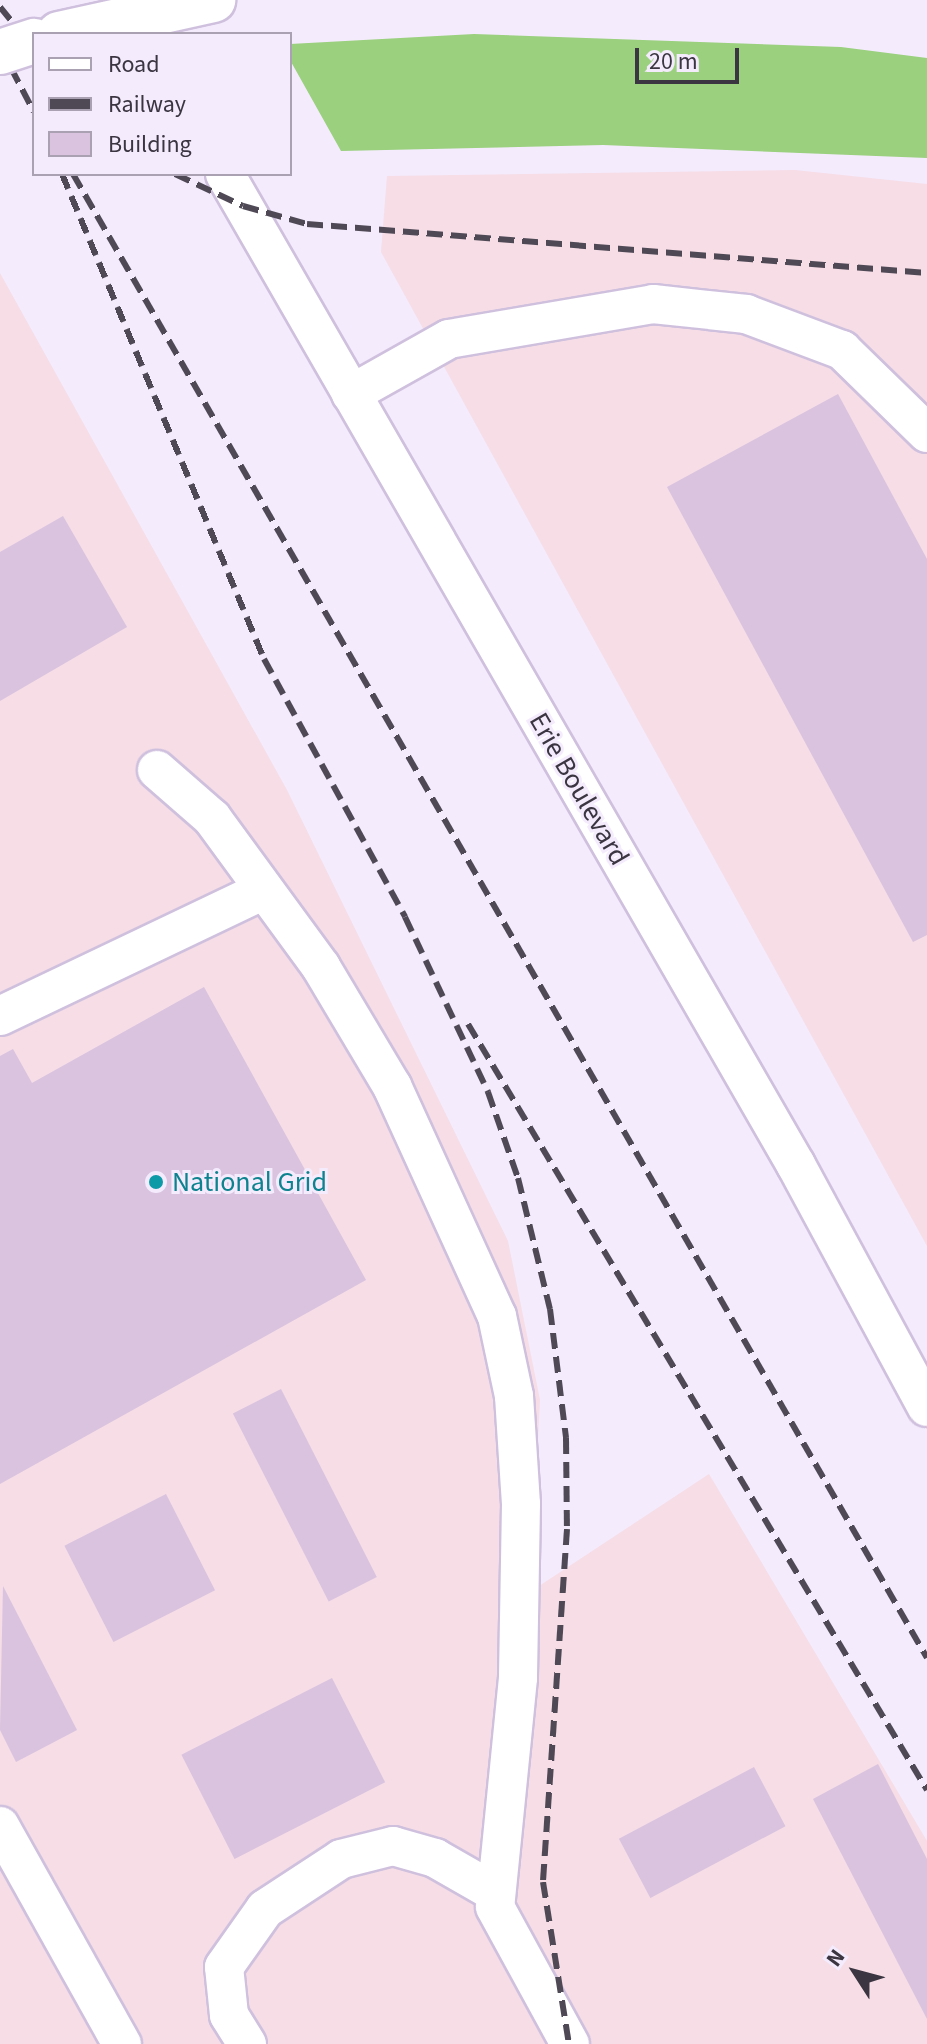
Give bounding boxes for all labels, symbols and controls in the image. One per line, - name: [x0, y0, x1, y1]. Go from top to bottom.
- legend: [32, 32, 292, 176]
- scale bar: [639, 32, 743, 82]
- text: 20 m: [649, 44, 698, 79]
- text: Road: [108, 47, 160, 82]
- text: Railway: [108, 87, 186, 122]
- text: Building: [108, 127, 192, 162]
- street label: Erie Boulevard: [522, 707, 636, 871]
- place label: National Grid: [172, 1165, 327, 1199]
- marker: National Grid: [147, 1173, 165, 1191]
- north arrow: [815, 1932, 895, 2012]
- text: N: [818, 1943, 853, 1973]

